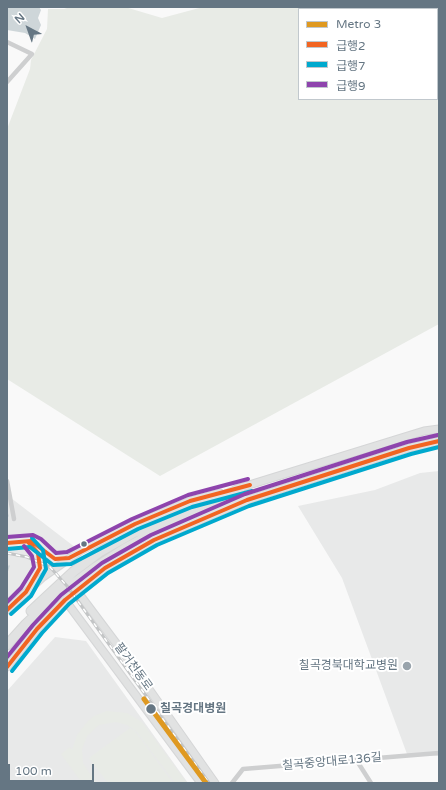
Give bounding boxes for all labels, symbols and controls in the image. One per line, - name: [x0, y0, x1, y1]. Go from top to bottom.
- north arrow: [8, 8, 48, 48]
- legend: [298, 8, 438, 100]
- text: N: [12, 11, 27, 26]
- text: Metro 3: [336, 17, 381, 31]
- text: 급행2: [336, 39, 366, 53]
- text: 급행7: [336, 59, 366, 73]
- text: 급행9: [336, 79, 366, 93]
- unlabelled marker: [79, 539, 89, 549]
- street label: 팔거천동로: [111, 640, 155, 694]
- place label: 칠곡경북대학교병원: [299, 659, 398, 673]
- marker: 칠곡경북대학교병원: [401, 660, 413, 672]
- marker: 칠곡경대병원: [144, 702, 158, 716]
- place label: 칠곡경대병원: [160, 702, 226, 716]
- street label: 칠곡중앙대로136길: [282, 750, 382, 774]
- scale bar: [10, 756, 96, 782]
- text: 100 m: [15, 764, 52, 778]

